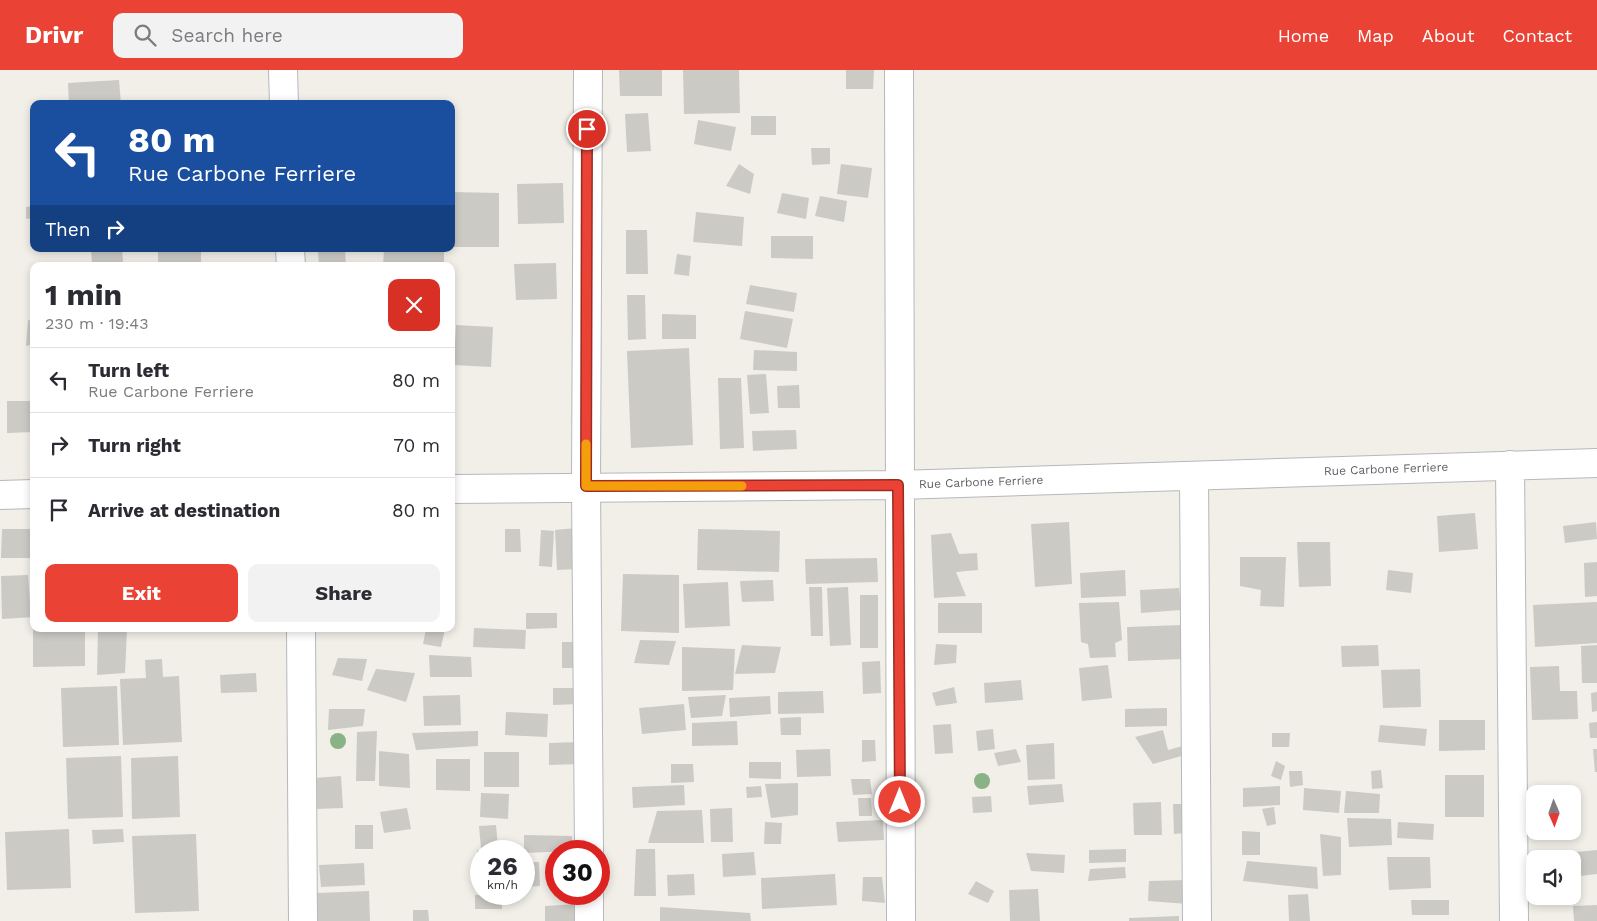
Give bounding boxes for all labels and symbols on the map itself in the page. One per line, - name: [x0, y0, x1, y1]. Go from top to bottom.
- pin: [566, 108, 608, 150]
- street label: Rue Carbone Ferriere: [1324, 460, 1449, 478]
- street label: Rue Carbone Ferriere: [919, 473, 1044, 491]
- position arrow: [873, 775, 925, 827]
- north arrow: [1526, 785, 1581, 840]
- speed limit sign: 30: [545, 840, 610, 905]

